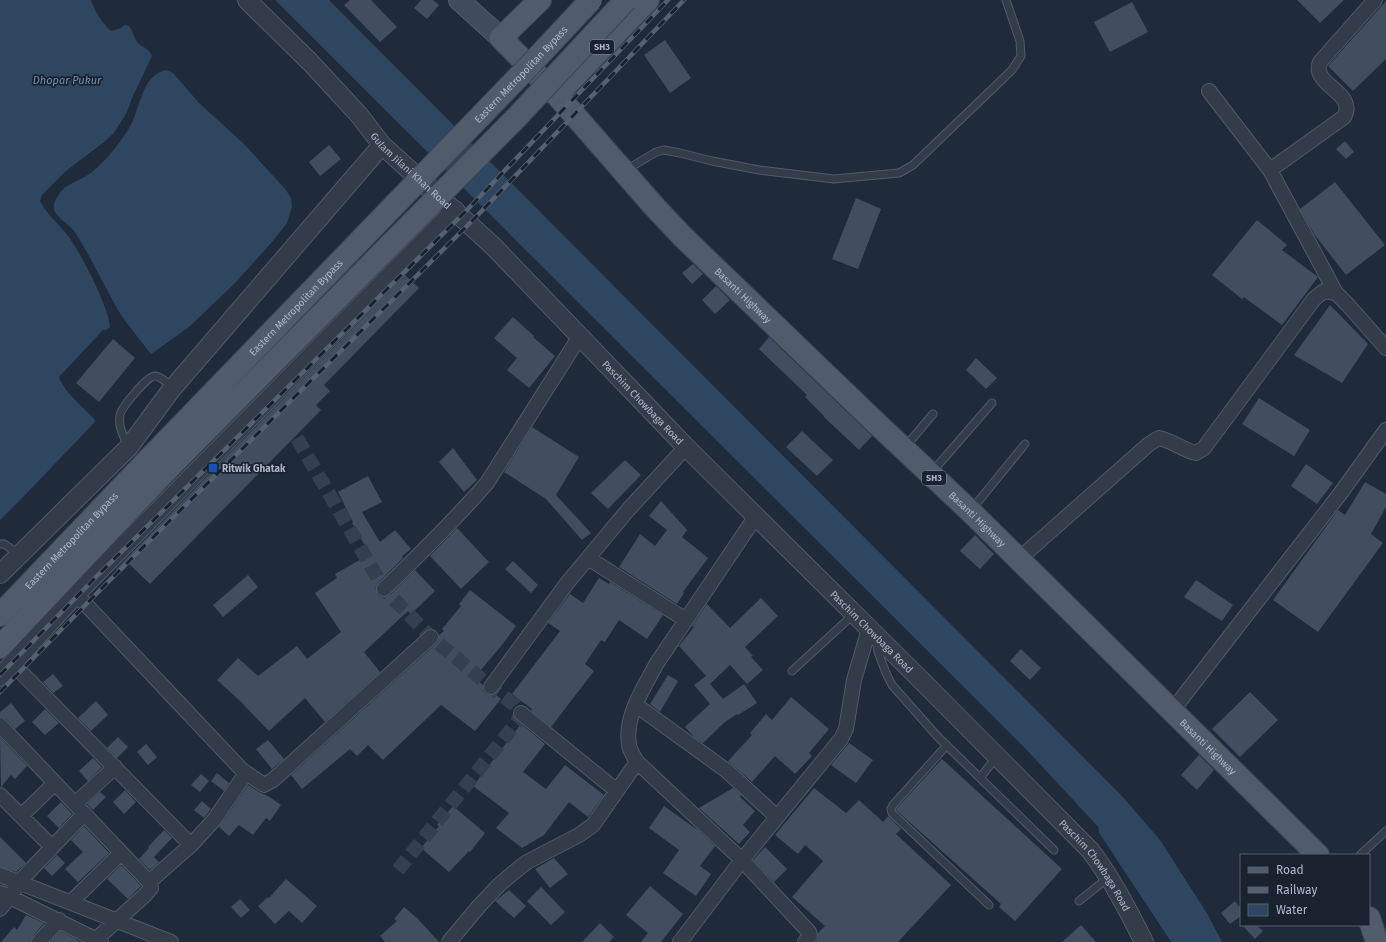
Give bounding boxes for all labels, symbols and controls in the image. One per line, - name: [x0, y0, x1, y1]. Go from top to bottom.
- street label: Eastern Metropolitan Bypass: [472, 24, 571, 126]
- road number: SH3: [590, 40, 614, 54]
- water label: Dhopar Pukur: [33, 74, 102, 87]
- street label: Gulam Jilani Khan Road: [368, 130, 453, 212]
- street label: Eastern Metropolitan Bypass: [247, 257, 346, 359]
- street label: Basanti Highway: [712, 266, 774, 326]
- street label: Paschim Chowbaga Road: [599, 358, 685, 447]
- marker: Ritwik Ghatak: [207, 462, 219, 474]
- place label: Ritwik Ghatak: [222, 463, 286, 475]
- road number: SH3: [922, 471, 946, 485]
- street label: Basanti Highway: [946, 489, 1008, 550]
- street label: Eastern Metropolitan Bypass: [23, 490, 121, 592]
- street label: Paschim Chowbaga Road: [827, 588, 915, 676]
- street label: Basanti Highway: [1177, 717, 1238, 778]
- street label: Paschim Chowbaga Road: [1056, 818, 1132, 914]
- legend: [1240, 854, 1370, 926]
- text: Road: [1276, 863, 1304, 877]
- text: Railway: [1276, 883, 1317, 897]
- text: Water: [1276, 903, 1308, 917]

